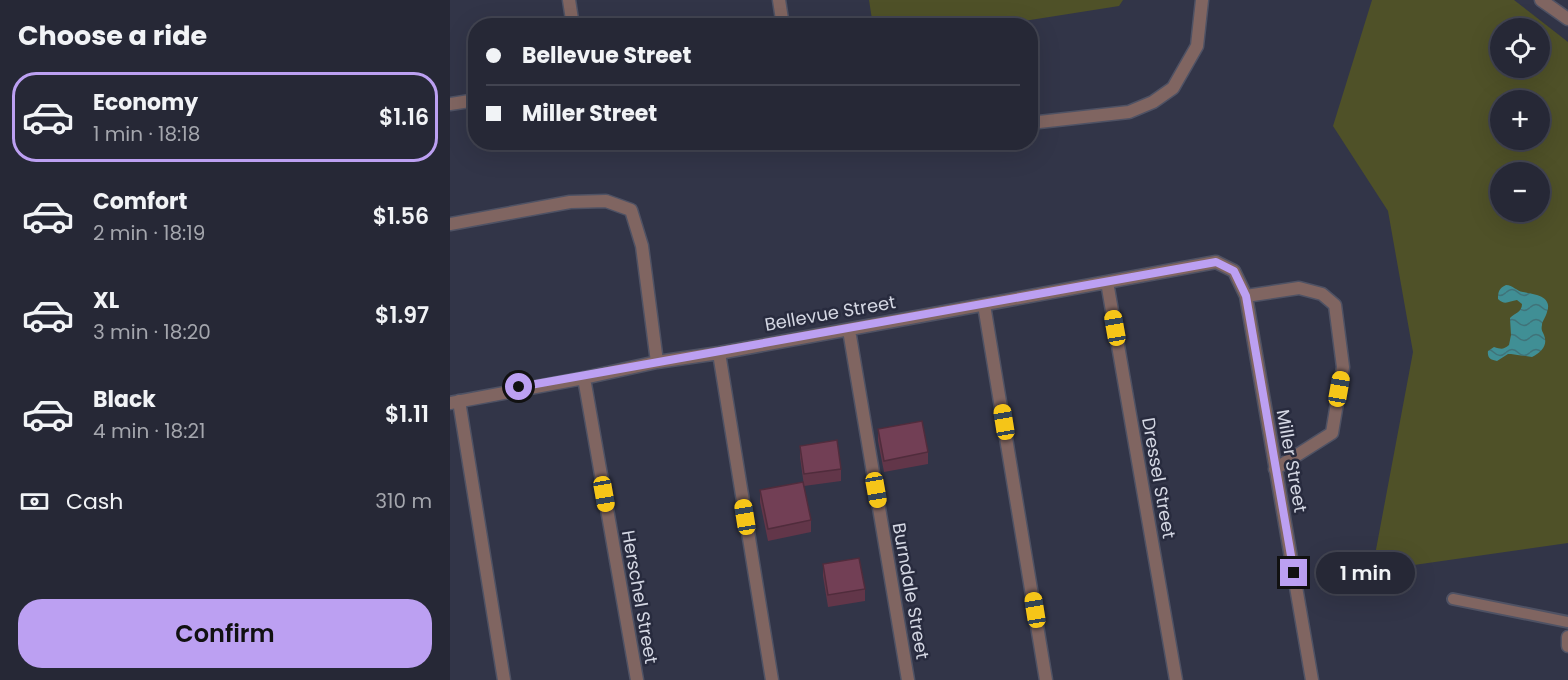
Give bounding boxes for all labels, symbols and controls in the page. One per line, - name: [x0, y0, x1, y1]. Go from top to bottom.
- text: Choose a ride: [18, 17, 207, 54]
- map controls: [1490, 18, 1550, 222]
- button: locate: [1490, 18, 1550, 78]
- text: Bellevue Street: [522, 40, 691, 71]
- text: Economy: [93, 87, 198, 118]
- icon: car: [21, 90, 75, 144]
- button: +: [1490, 90, 1550, 150]
- text: Miller Street: [522, 98, 657, 129]
- text: $1.16: [379, 102, 429, 133]
- text: 1 min · 18:18: [93, 120, 200, 148]
- button: −: [1490, 162, 1550, 222]
- text: Comfort: [93, 186, 187, 217]
- icon: car: [21, 189, 75, 243]
- text: $1.56: [373, 201, 429, 232]
- text: 2 min · 18:19: [93, 219, 205, 247]
- text: XL: [93, 285, 119, 316]
- icon: car: [21, 288, 75, 342]
- street label: Bellevue Street: [763, 289, 897, 337]
- text: $1.97: [375, 300, 429, 331]
- car: [1103, 309, 1127, 347]
- text: 3 min · 18:20: [93, 318, 211, 346]
- car: [1327, 370, 1351, 408]
- route start: [505, 373, 532, 400]
- text: Black: [93, 384, 156, 415]
- icon: car: [21, 387, 75, 441]
- text: $1.11: [385, 399, 429, 430]
- car: [992, 403, 1016, 441]
- street label: Miller Street: [1271, 408, 1313, 514]
- street label: Dressel Street: [1136, 416, 1182, 540]
- text: 4 min · 18:21: [93, 417, 205, 445]
- car: [864, 471, 888, 509]
- car: [592, 475, 616, 513]
- icon: cash: [18, 485, 51, 518]
- text: Cash: [66, 486, 123, 517]
- text: 310 m: [375, 487, 432, 515]
- car: [733, 498, 757, 536]
- street label: Burndale Street: [887, 521, 935, 661]
- street label: Herschel Street: [616, 528, 664, 666]
- callout: 1 min: [1315, 552, 1414, 594]
- route end: [1280, 559, 1307, 586]
- text: 1 min: [1340, 559, 1391, 587]
- car: [1023, 591, 1047, 629]
- button: Confirm: [18, 599, 432, 668]

